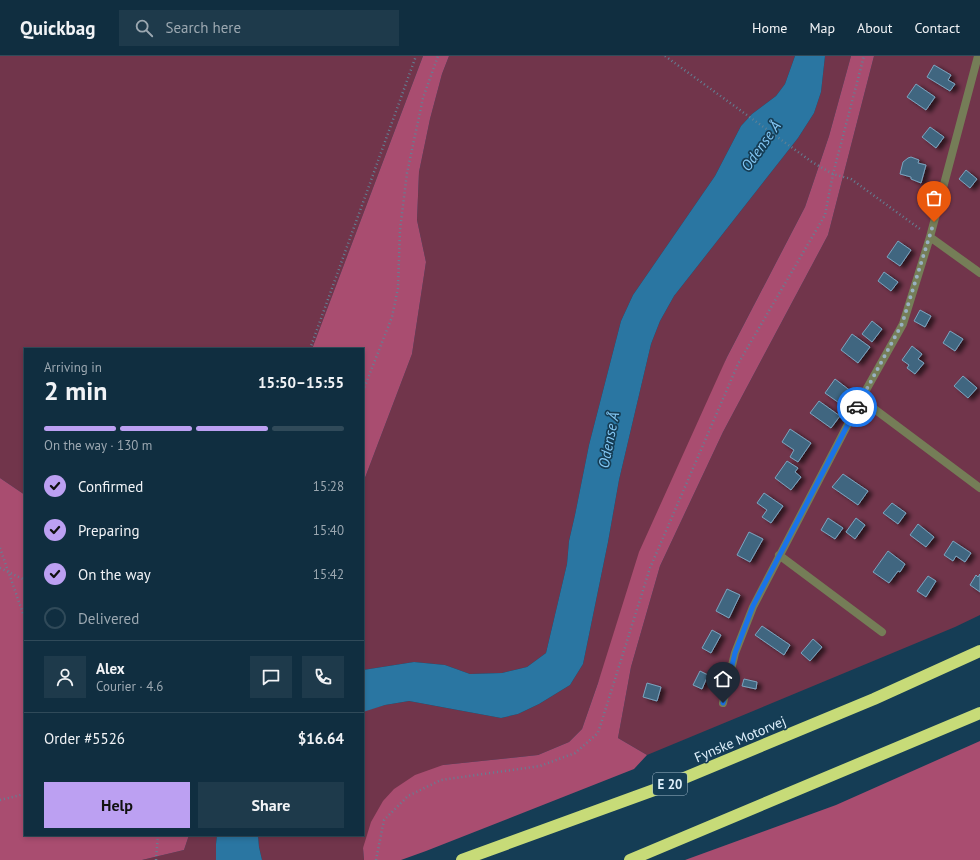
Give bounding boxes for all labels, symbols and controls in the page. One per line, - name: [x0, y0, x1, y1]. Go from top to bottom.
- search box: [119, 10, 399, 46]
- text: Quickbag: [20, 16, 95, 40]
- icon: search: [133, 17, 155, 39]
- text: Search here: [165, 18, 241, 37]
- text: Home: [752, 19, 787, 37]
- text: Map: [809, 19, 835, 37]
- text: About: [857, 19, 893, 37]
- text: Contact: [915, 19, 960, 37]
- water label: Odense Å: [736, 117, 785, 175]
- pin: [917, 181, 951, 222]
- icon: bag: [923, 187, 945, 209]
- text: Arriving in: [44, 359, 102, 376]
- text: 15:50–15:55: [258, 373, 344, 392]
- text: 2 min: [44, 374, 107, 407]
- courier: [837, 387, 877, 427]
- icon: car: [846, 396, 868, 418]
- water label: Odense Å: [594, 410, 623, 470]
- text: On the way · 130 m: [44, 437, 152, 454]
- icon: check: [44, 475, 66, 497]
- text: Confirmed: [78, 477, 143, 496]
- text: 15:28: [313, 478, 344, 495]
- icon: check: [44, 519, 66, 541]
- text: Preparing: [78, 521, 140, 540]
- text: 15:40: [313, 522, 344, 539]
- icon: check: [44, 563, 66, 585]
- text: On the way: [78, 565, 151, 584]
- text: 15:42: [313, 566, 344, 583]
- text: Delivered: [78, 609, 139, 628]
- button: person: [44, 656, 86, 698]
- button: chat: [250, 656, 292, 698]
- button: phone: [302, 656, 344, 698]
- text: Alex: [96, 659, 125, 678]
- pin: [706, 662, 740, 703]
- icon: home: [712, 668, 734, 690]
- text: Courier · 4.6: [96, 678, 163, 695]
- street label: Fynske Motorvej: [692, 712, 788, 766]
- text: Order #5526: [44, 729, 125, 748]
- text: $16.64: [298, 729, 344, 748]
- road number: E 20: [653, 773, 687, 795]
- button: Help: [44, 782, 190, 828]
- button: Share: [198, 782, 344, 828]

